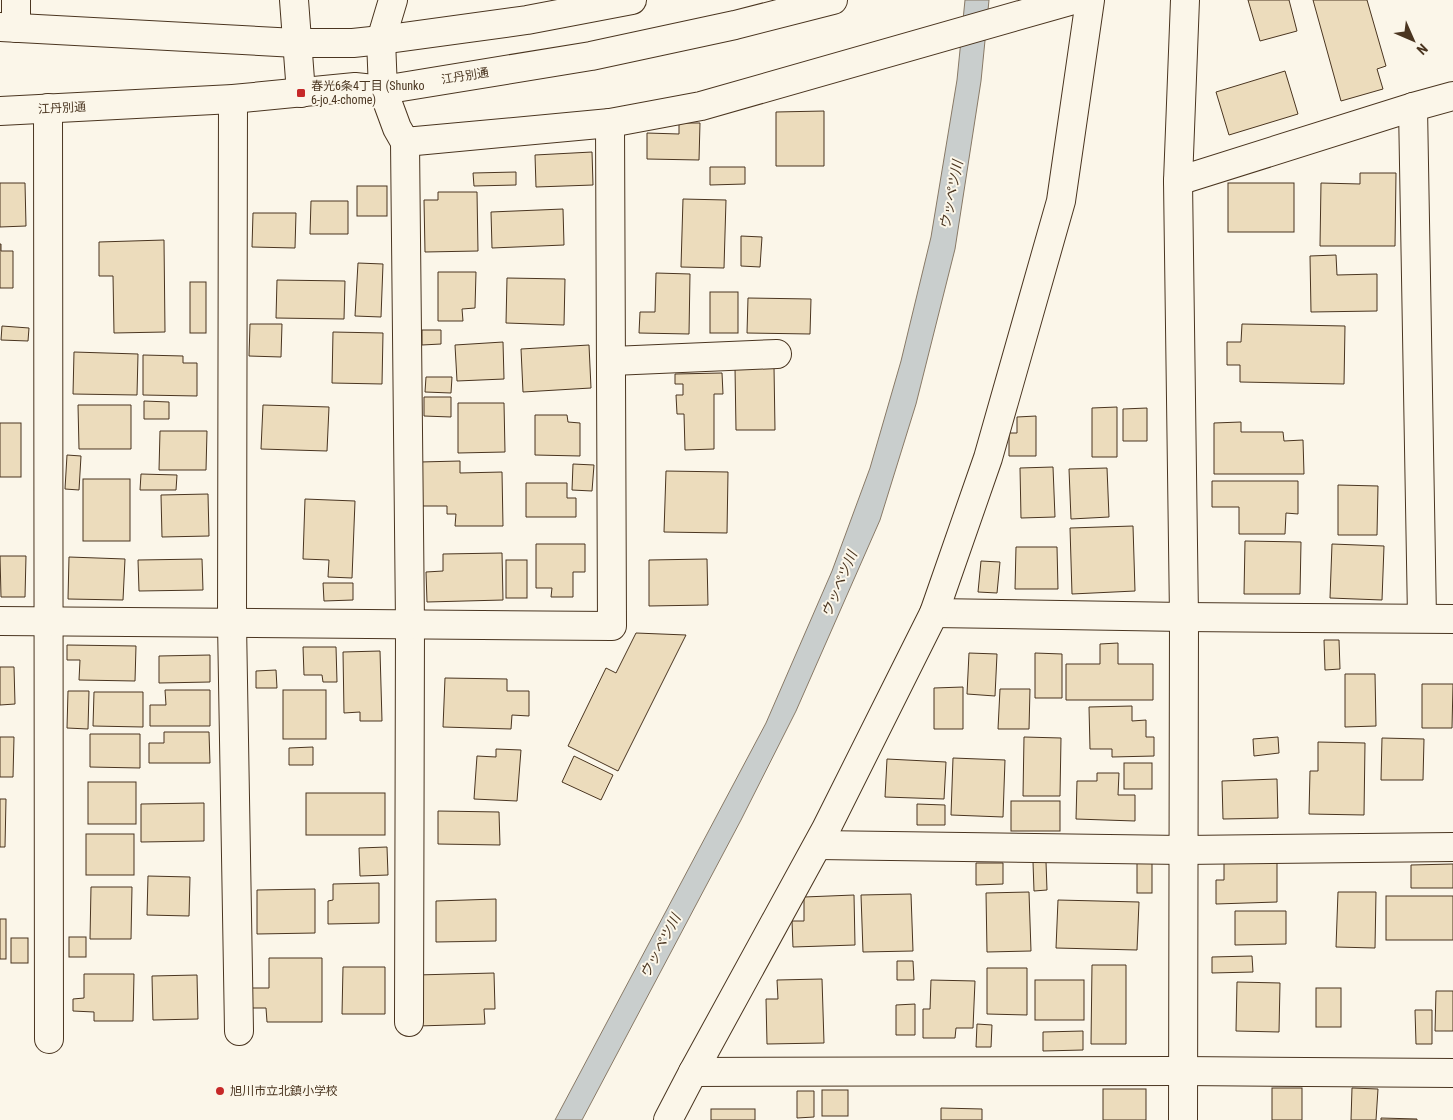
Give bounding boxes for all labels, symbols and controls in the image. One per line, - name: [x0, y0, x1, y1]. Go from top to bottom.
- north arrow: [1388, 15, 1438, 65]
- text: N: [1414, 41, 1431, 58]
- street label: 江丹別通: [440, 65, 490, 87]
- place label: 春光6条4丁目 (Shunko 6-jo 4-chome): [311, 79, 424, 107]
- marker: 春光6条4丁目 (Shunko 6-jo 4-chome): [295, 87, 307, 99]
- street label: 江丹別通: [38, 100, 86, 116]
- water label: ウッペツ川: [936, 157, 966, 231]
- water label: ウッペツ川: [818, 547, 861, 619]
- water label: ウッペツ川: [637, 910, 684, 981]
- place label: 旭川市立北鎮小学校: [230, 1084, 338, 1098]
- marker: 旭川市立北鎮小学校: [214, 1085, 226, 1097]

